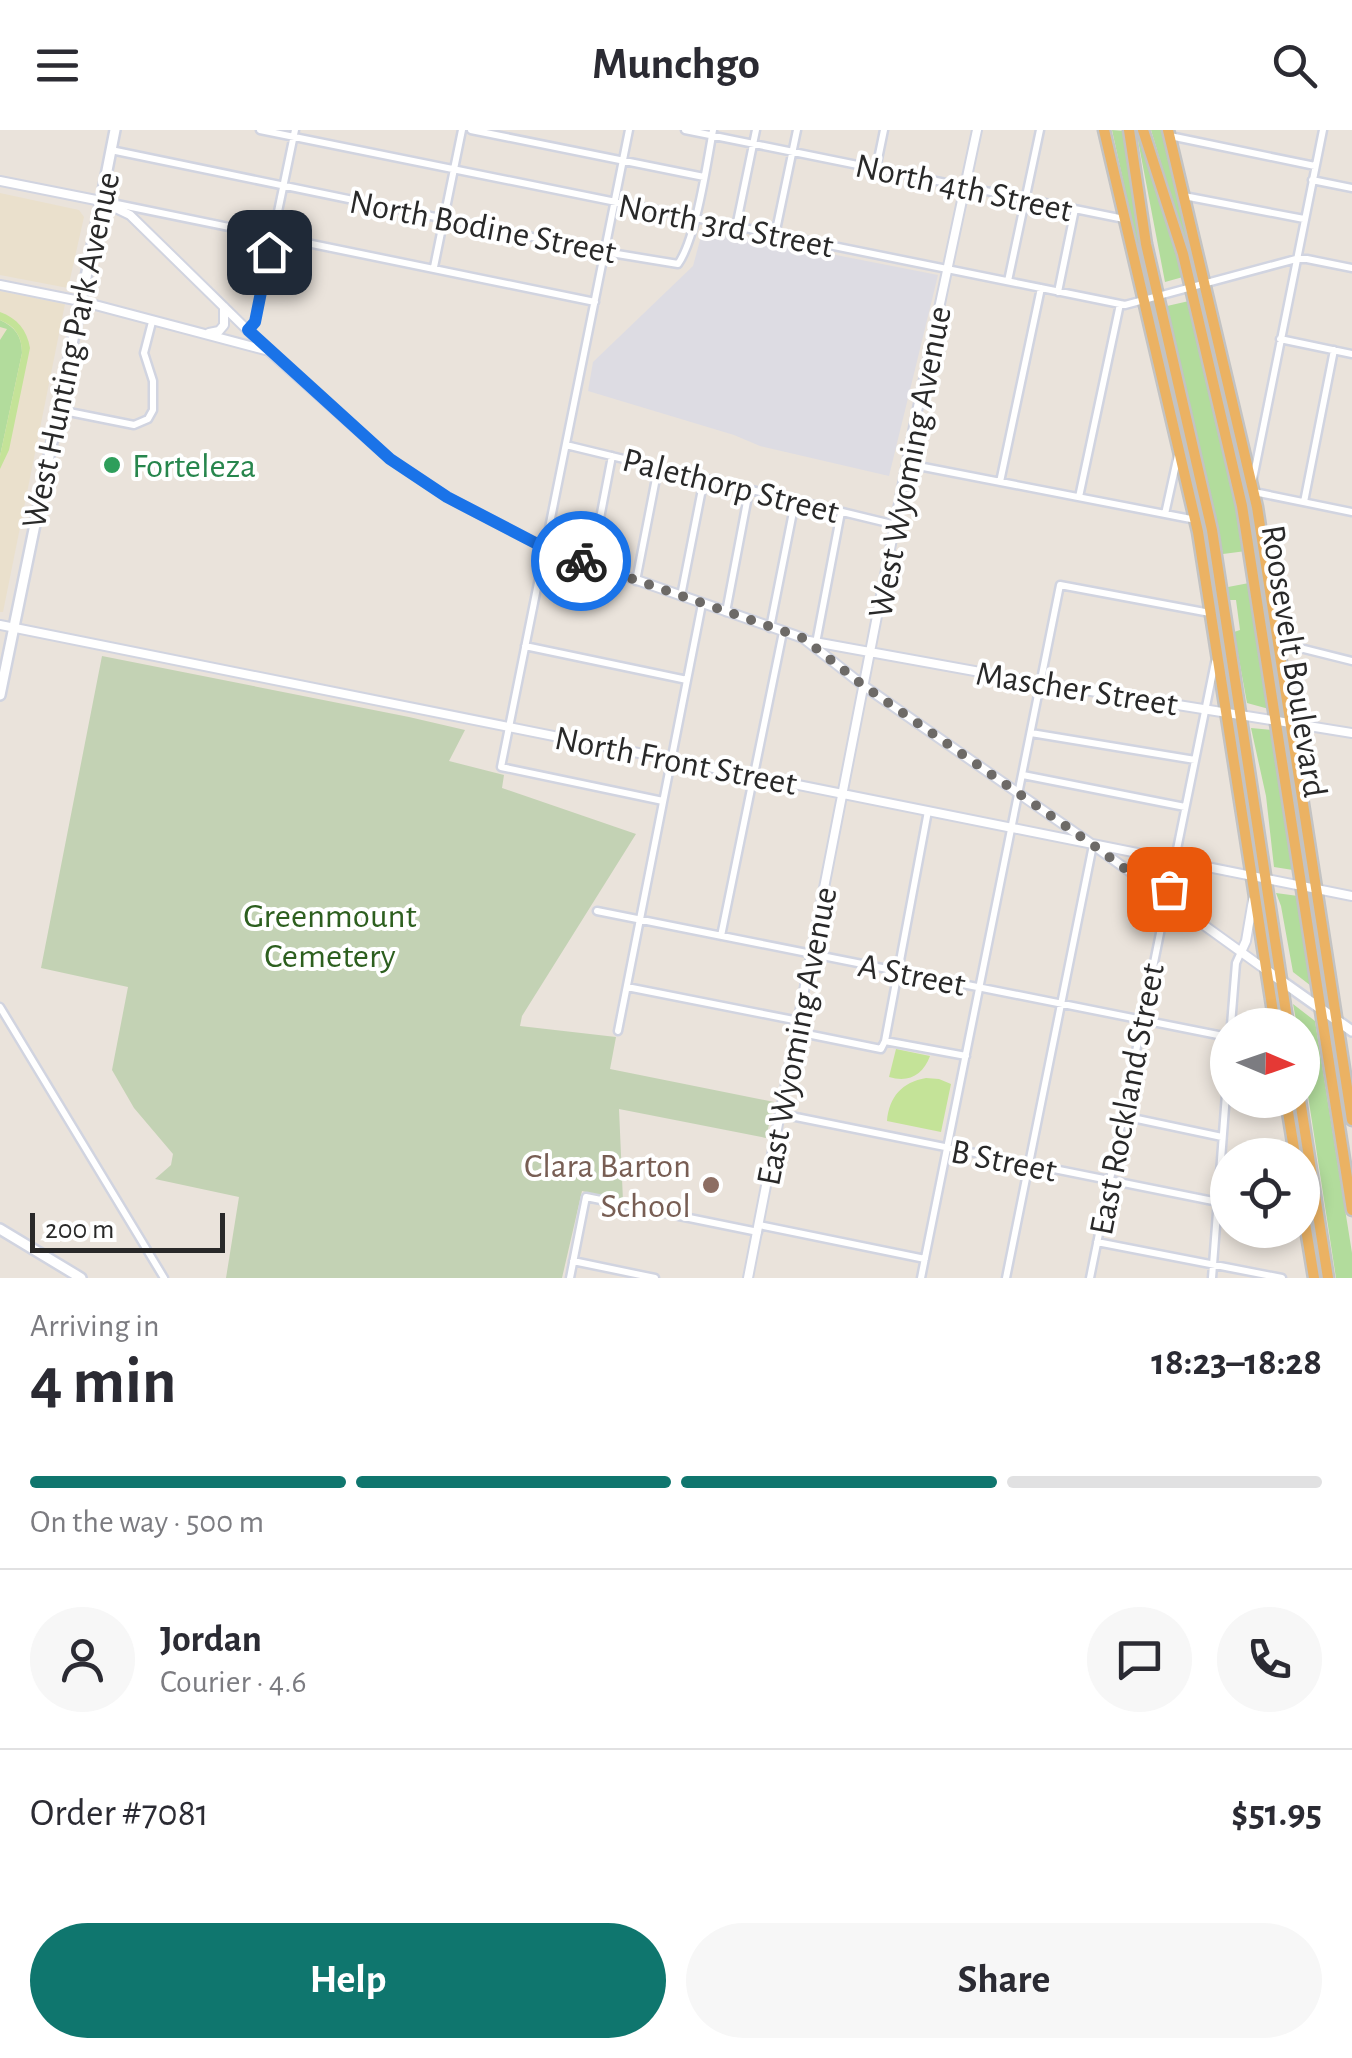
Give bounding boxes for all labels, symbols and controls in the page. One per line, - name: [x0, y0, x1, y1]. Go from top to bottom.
- icon: menu: [30, 38, 85, 93]
- icon: search: [1267, 38, 1322, 93]
- text: Munchgo: [592, 42, 760, 87]
- street label: North 4th Street: [852, 148, 1075, 229]
- street label: West Hunting Park Avenue: [17, 169, 126, 532]
- street label: North Bodine Street: [346, 184, 619, 271]
- street label: North 3rd Street: [615, 188, 836, 264]
- pin: [227, 210, 312, 295]
- icon: home: [242, 225, 297, 280]
- street label: West Wyoming Avenue: [863, 303, 958, 621]
- street label: Palethorp Street: [619, 443, 842, 530]
- place label: Forteleza: [132, 449, 256, 484]
- marker: Forteleza: [101, 454, 123, 476]
- courier: [531, 511, 631, 611]
- street label: Roosevelt Boulevard: [1255, 522, 1332, 800]
- icon: bike: [554, 534, 609, 589]
- street label: Mascher Street: [973, 656, 1180, 723]
- street label: North Front Street: [552, 721, 800, 802]
- pin: [1127, 847, 1212, 932]
- icon: bag: [1142, 862, 1197, 917]
- street label: East Wyoming Avenue: [751, 884, 844, 1188]
- park label: Greenmount Cemetery: [243, 899, 417, 974]
- street label: A Street: [855, 948, 968, 1003]
- street label: East Rockland Street: [1084, 961, 1171, 1238]
- north arrow: [1210, 1008, 1320, 1118]
- map controls: [1210, 1008, 1320, 1248]
- street label: B Street: [948, 1134, 1060, 1189]
- button: locate: [1210, 1138, 1320, 1248]
- place label: Clara Barton School: [524, 1149, 691, 1224]
- marker: Clara Barton School: [700, 1174, 722, 1196]
- scale bar: [30, 1208, 225, 1252]
- text: 200 m: [45, 1216, 114, 1244]
- text: Arriving in: [30, 1310, 159, 1342]
- text: 18:23–18:28: [1151, 1344, 1322, 1382]
- text: 4 min: [30, 1350, 176, 1415]
- text: On the way · 500 m: [30, 1506, 264, 1538]
- button: person: [30, 1607, 135, 1712]
- button: chat: [1087, 1607, 1192, 1712]
- button: phone: [1217, 1607, 1322, 1712]
- text: Jordan: [160, 1621, 262, 1659]
- text: Courier · 4.6: [160, 1666, 307, 1698]
- text: Order #7081: [30, 1795, 209, 1833]
- text: $51.95: [1231, 1795, 1322, 1833]
- button: Help: [30, 1923, 666, 2038]
- button: Share: [686, 1923, 1322, 2038]

